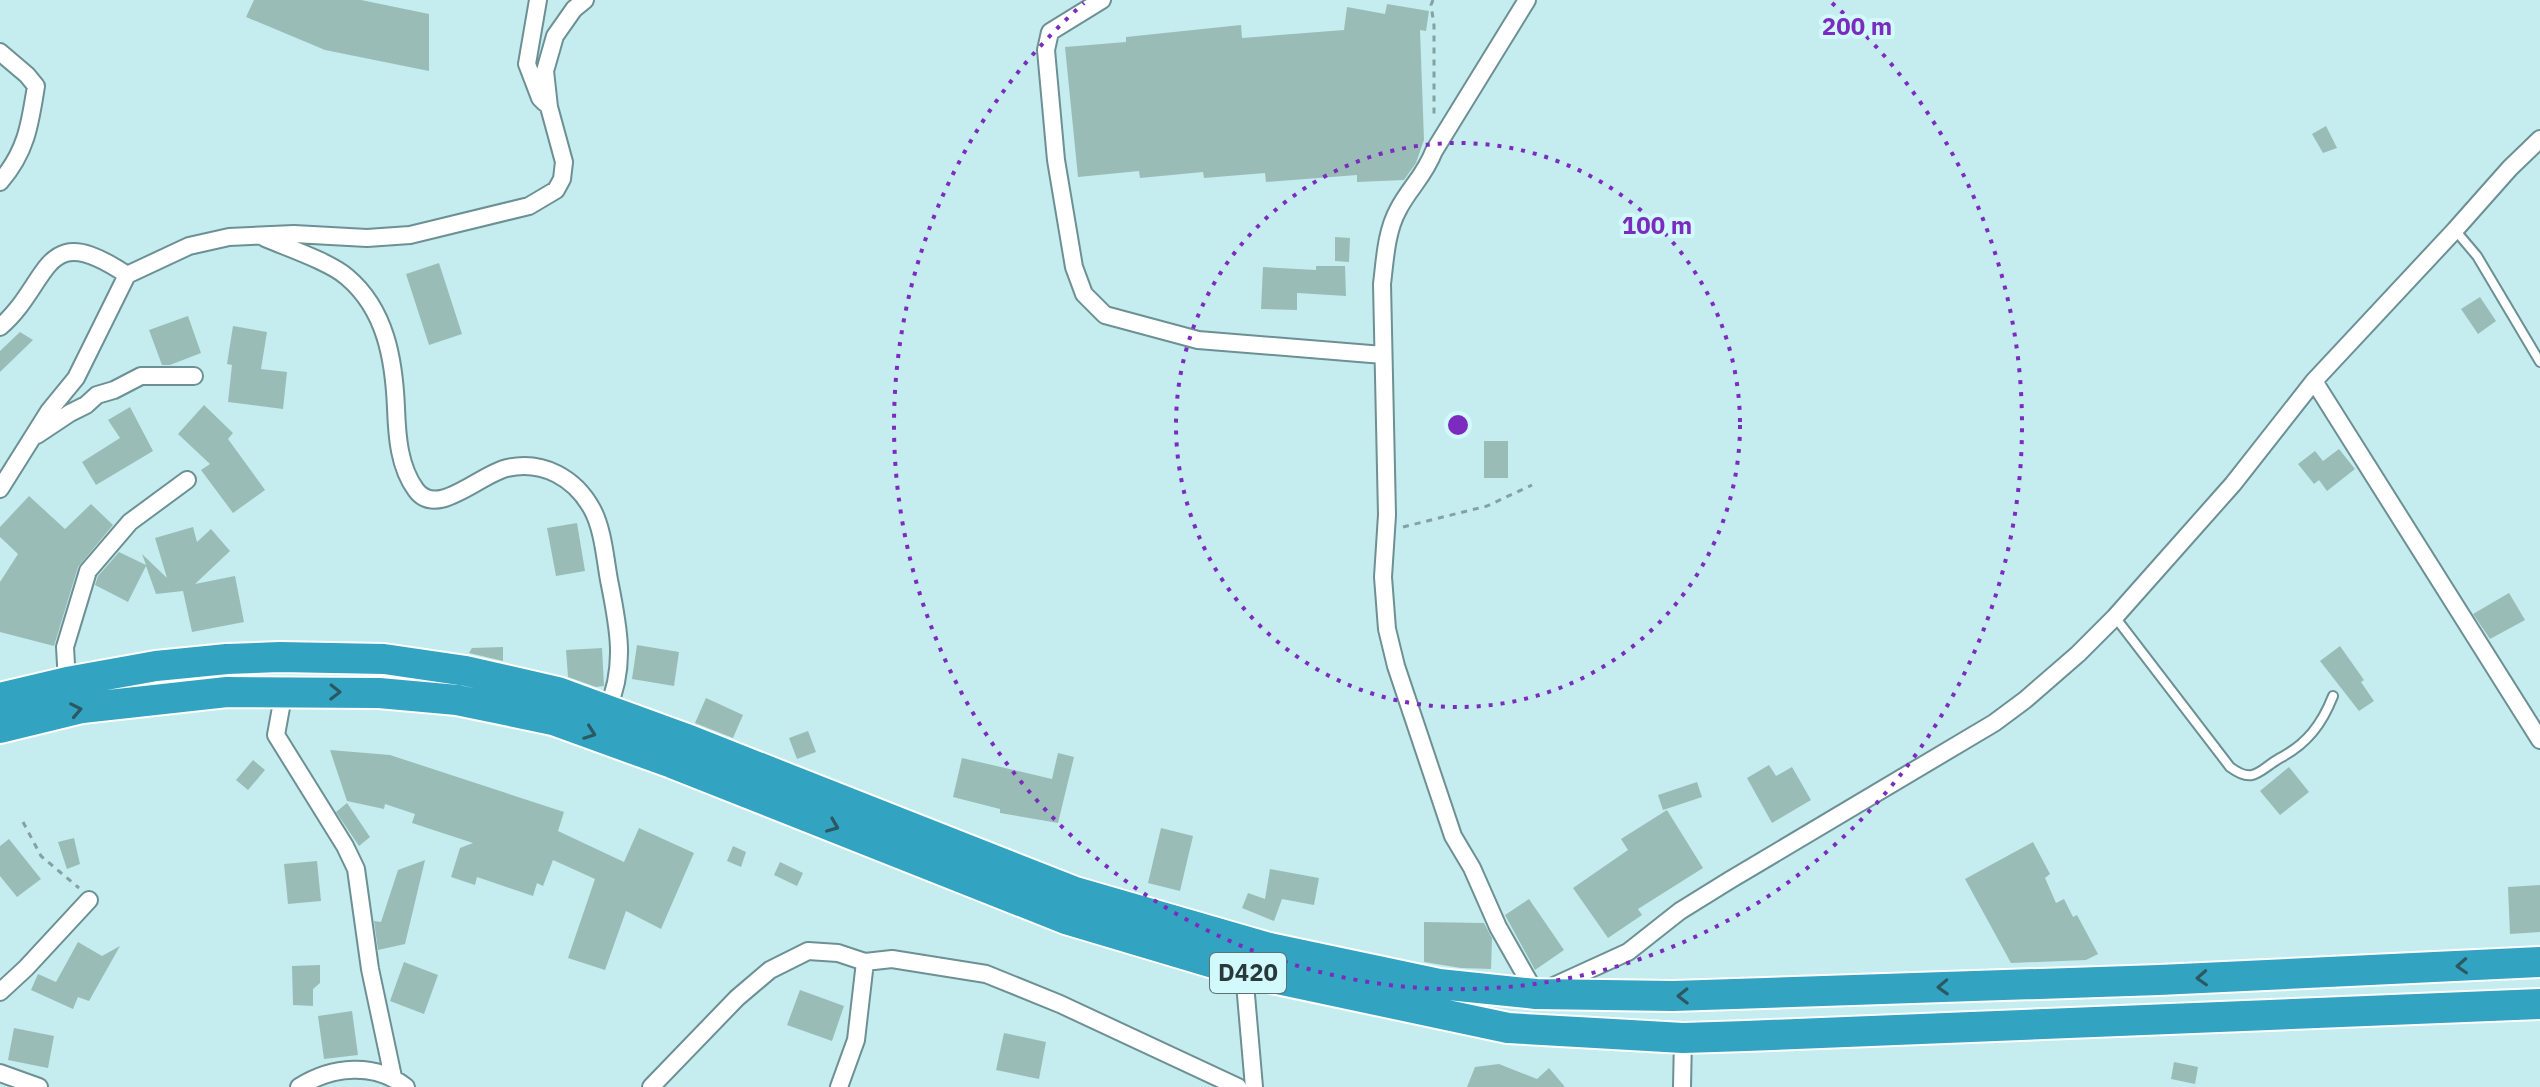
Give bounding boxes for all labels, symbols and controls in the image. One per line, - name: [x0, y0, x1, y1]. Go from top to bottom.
- text: 200 m: [1822, 10, 1892, 42]
- text: 100 m: [1622, 209, 1692, 241]
- centre of rings: [1444, 411, 1472, 439]
- one-way arrow: [329, 683, 342, 700]
- one-way arrow: [69, 702, 83, 719]
- one-way arrow: [582, 723, 596, 740]
- one-way arrow: [825, 817, 839, 833]
- road number: D420: [1210, 953, 1286, 993]
- one-way arrow: [2455, 957, 2468, 974]
- one-way arrow: [2195, 969, 2208, 986]
- one-way arrow: [1936, 979, 1949, 996]
- one-way arrow: [1676, 987, 1689, 1004]

